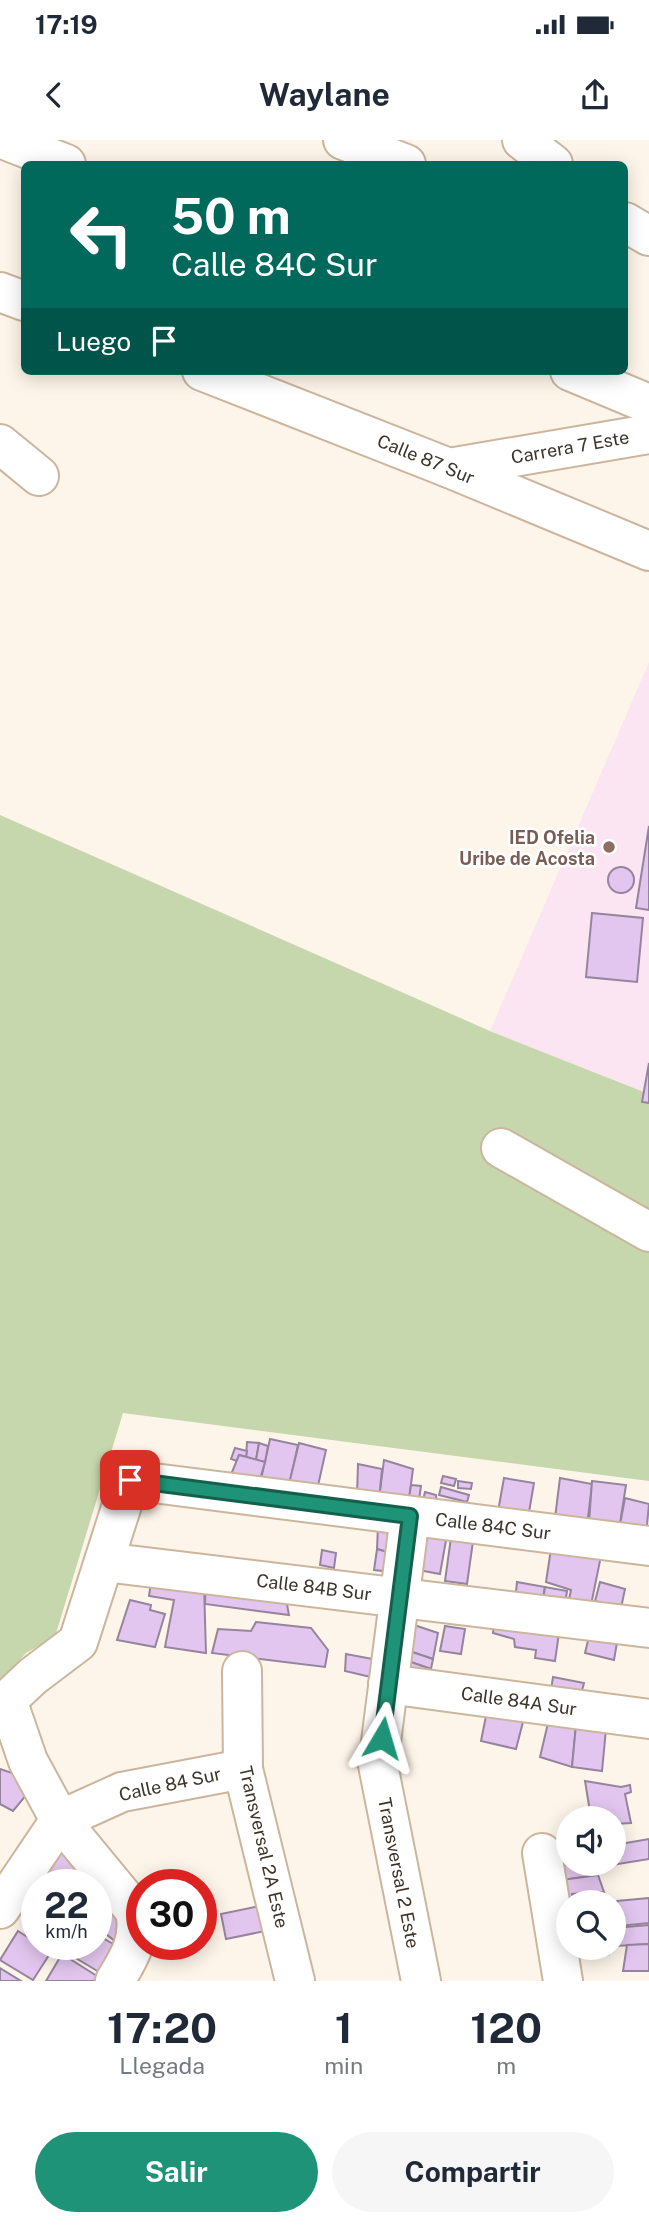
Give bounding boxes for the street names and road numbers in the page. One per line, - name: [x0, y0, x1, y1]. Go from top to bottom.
- street label: Carrera 7 Este: [509, 426, 631, 468]
- street label: Calle 87 Sur: [374, 430, 478, 488]
- street label: Calle 84C Sur: [434, 1508, 552, 1544]
- street label: Calle 84B Sur: [255, 1570, 373, 1604]
- street label: Calle 84A Sur: [460, 1682, 578, 1720]
- street label: Calle 84 Sur: [117, 1763, 223, 1805]
- street label: Transversal 2A Este: [235, 1764, 293, 1930]
- street label: Transversal 2 Este: [374, 1796, 424, 1950]

